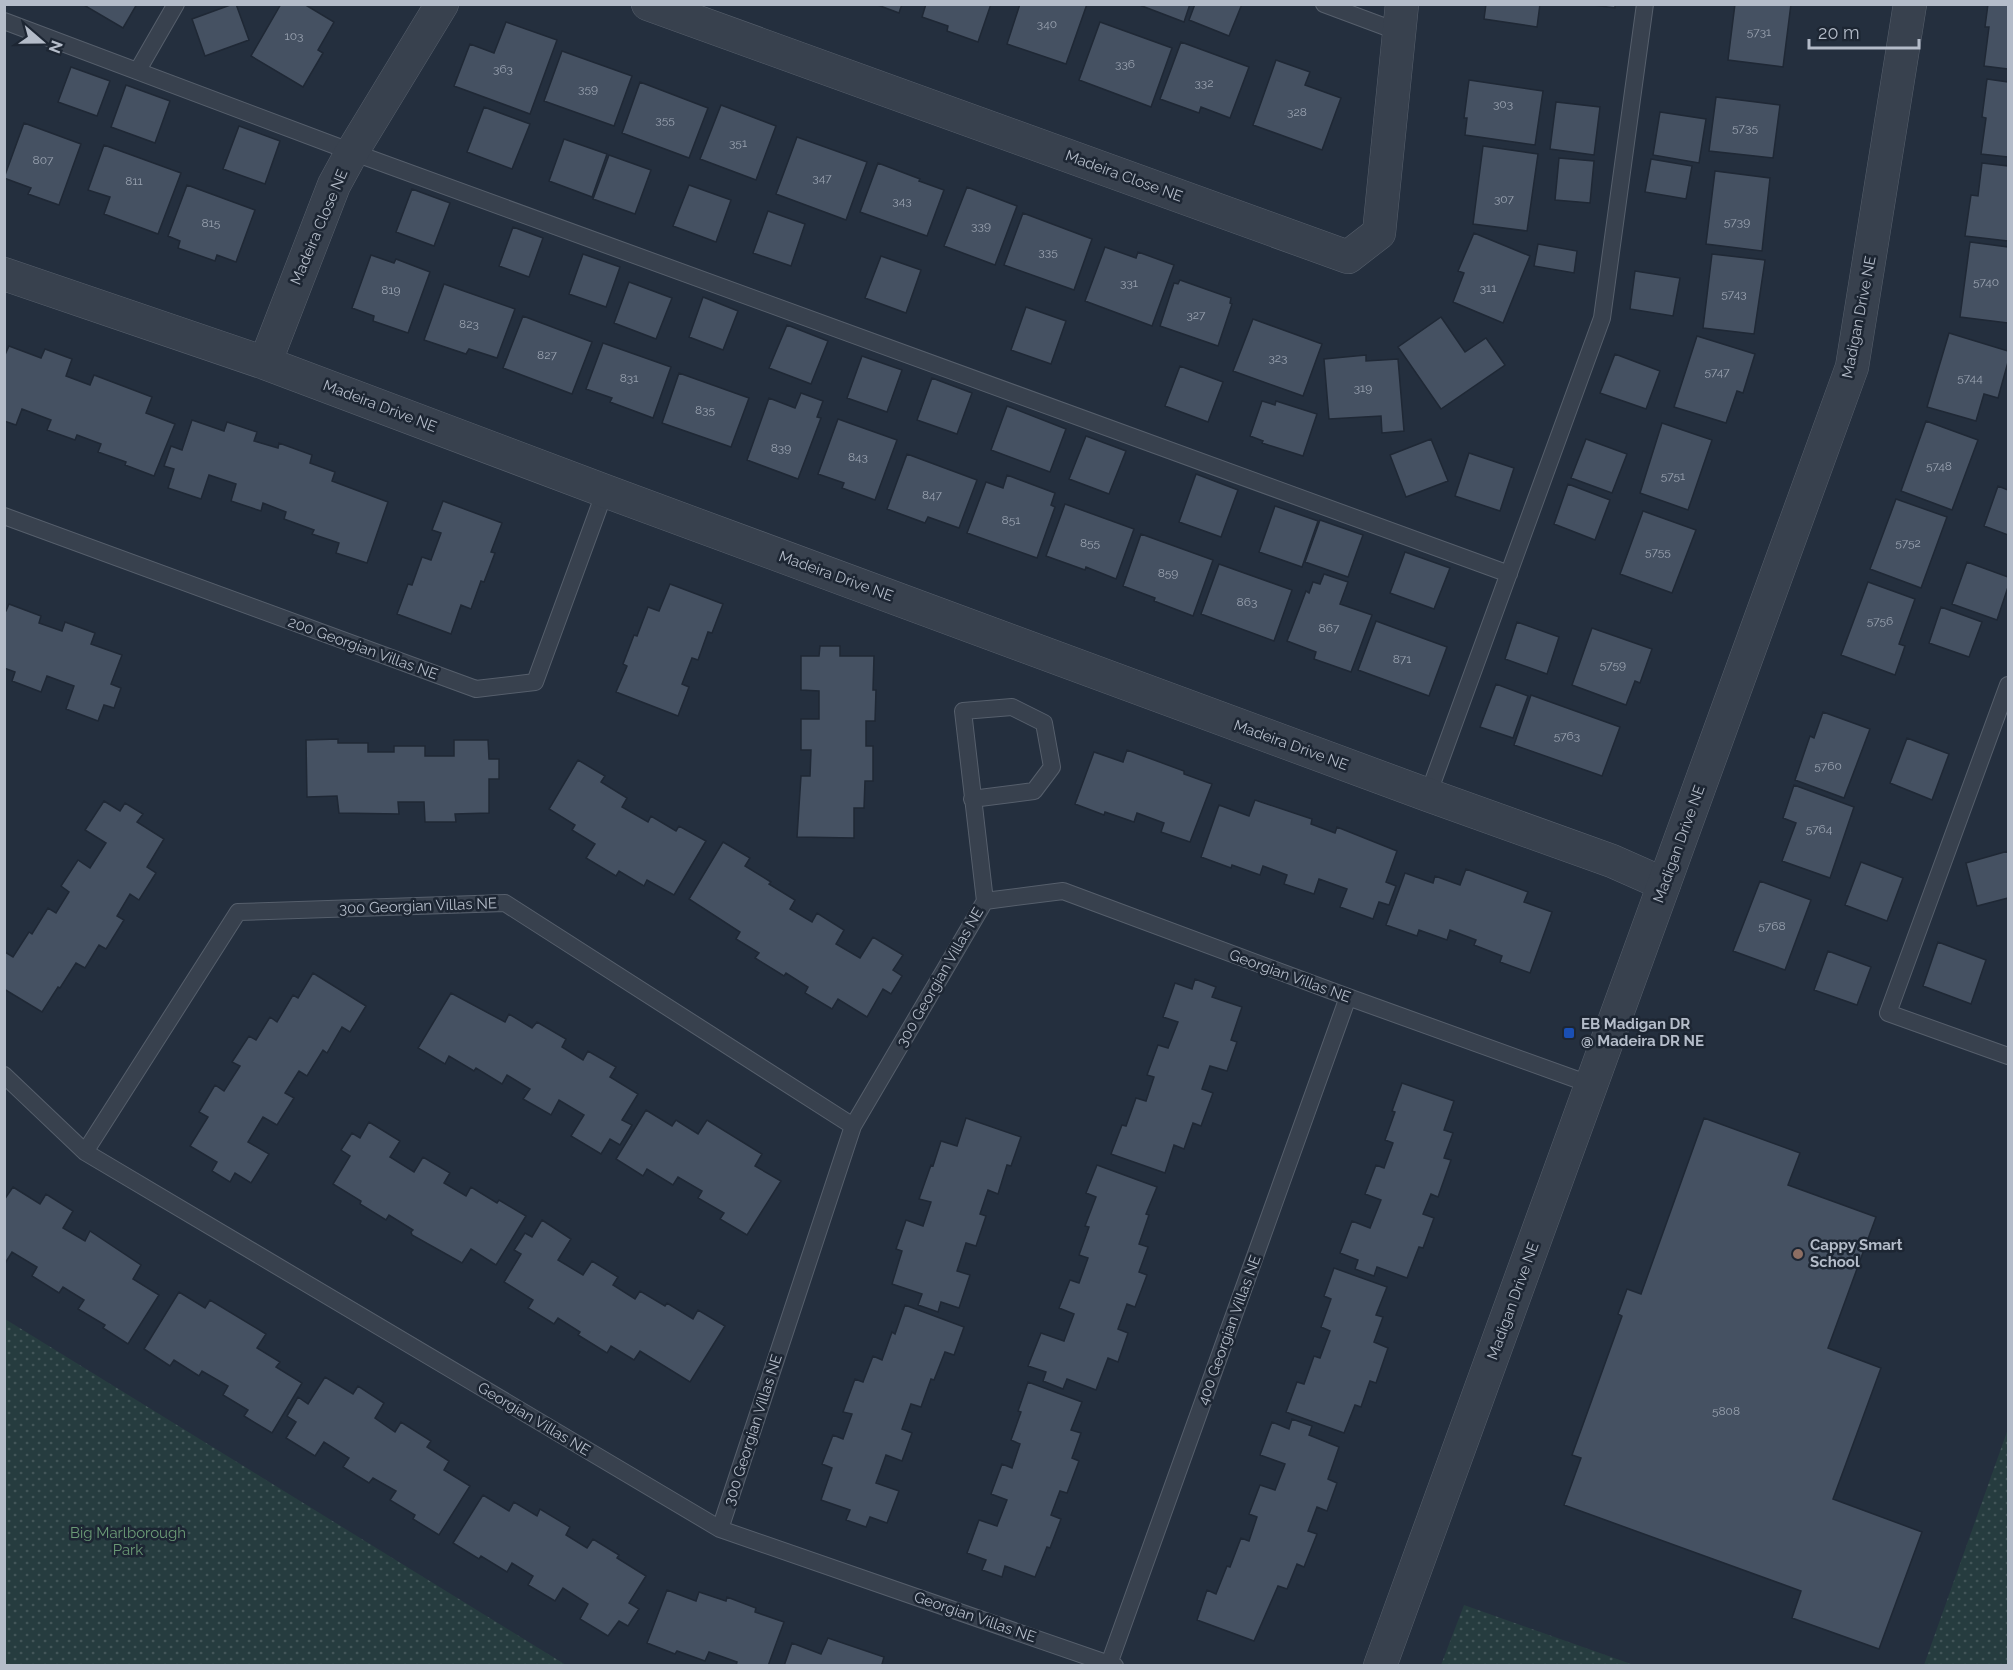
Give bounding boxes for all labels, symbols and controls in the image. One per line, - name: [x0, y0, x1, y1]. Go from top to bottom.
- north arrow: [12, 12, 72, 72]
- scale bar: [1809, 12, 1918, 50]
- house number: 340: [1037, 17, 1057, 31]
- text: 20 m: [1818, 22, 1860, 43]
- house number: 5731: [1747, 25, 1771, 39]
- house number: 103: [285, 29, 303, 43]
- text: N: [45, 38, 67, 56]
- house number: 336: [1115, 57, 1135, 71]
- house number: 363: [493, 62, 513, 76]
- house number: 332: [1194, 76, 1214, 90]
- house number: 359: [578, 82, 598, 96]
- house number: 303: [1493, 97, 1513, 111]
- house number: 328: [1287, 105, 1307, 119]
- house number: 355: [655, 113, 675, 127]
- house number: 5735: [1732, 121, 1758, 135]
- house number: 351: [729, 136, 747, 150]
- street label: Madeira Close NE: [1063, 146, 1185, 206]
- house number: 807: [33, 153, 54, 167]
- street label: Madeira Close NE: [287, 167, 351, 287]
- house number: 347: [812, 171, 832, 185]
- house number: 811: [125, 174, 143, 188]
- house number: 307: [1494, 192, 1515, 206]
- house number: 343: [892, 194, 912, 208]
- house number: 5739: [1724, 215, 1750, 229]
- house number: 815: [202, 216, 221, 230]
- house number: 339: [971, 219, 991, 233]
- house number: 335: [1038, 245, 1058, 259]
- street label: Madigan Drive NE: [1838, 254, 1880, 380]
- house number: 5740: [1973, 275, 1999, 289]
- house number: 331: [1120, 276, 1138, 290]
- house number: 311: [1480, 281, 1496, 295]
- house number: 819: [381, 283, 401, 297]
- house number: 5743: [1721, 287, 1747, 301]
- house number: 327: [1186, 308, 1206, 322]
- house number: 823: [459, 317, 479, 331]
- house number: 827: [537, 348, 557, 362]
- house number: 323: [1268, 351, 1288, 365]
- house number: 5747: [1704, 365, 1730, 379]
- house number: 831: [620, 371, 638, 385]
- house number: 5744: [1957, 371, 1983, 385]
- street label: Madeira Drive NE: [321, 376, 439, 436]
- house number: 319: [1354, 381, 1372, 395]
- house number: 835: [695, 403, 715, 417]
- house number: 839: [771, 441, 791, 455]
- house number: 843: [848, 450, 868, 464]
- house number: 5748: [1926, 459, 1952, 473]
- house number: 5751: [1661, 469, 1685, 483]
- house number: 847: [922, 488, 943, 502]
- house number: 851: [1002, 513, 1020, 527]
- house number: 855: [1080, 536, 1101, 550]
- house number: 5752: [1895, 536, 1921, 550]
- house number: 5755: [1645, 545, 1671, 559]
- street label: Madeira Drive NE: [776, 547, 896, 605]
- house number: 859: [1158, 566, 1178, 580]
- house number: 863: [1237, 595, 1257, 609]
- street label: 200 Georgian Villas NE: [286, 613, 440, 683]
- house number: 5756: [1867, 614, 1893, 628]
- house number: 867: [1319, 621, 1340, 635]
- house number: 871: [1393, 652, 1411, 666]
- house number: 5759: [1600, 658, 1626, 672]
- street label: Madeira Drive NE: [1231, 716, 1351, 774]
- house number: 5763: [1554, 729, 1580, 743]
- house number: 5760: [1814, 759, 1842, 773]
- street label: Madigan Drive NE: [1649, 783, 1709, 905]
- house number: 5764: [1806, 822, 1833, 836]
- street label: 300 Georgian Villas NE: [339, 894, 497, 918]
- street label: 300 Georgian Villas NE: [893, 904, 987, 1050]
- house number: 5768: [1758, 919, 1786, 933]
- street label: Georgian Villas NE: [1227, 946, 1353, 1006]
- place label: EB Madigan DR @ Madeira DR NE: [1581, 1015, 1704, 1050]
- marker: EB Madigan DR @ Madeira DR NE: [1562, 1026, 1576, 1040]
- place label: Cappy Smart School: [1810, 1236, 1903, 1271]
- street label: Madigan Drive NE: [1483, 1240, 1543, 1362]
- marker: Cappy Smart School: [1791, 1247, 1805, 1261]
- street label: 400 Georgian Villas NE: [1193, 1253, 1265, 1407]
- street label: 300 Georgian Villas NE: [720, 1352, 786, 1508]
- street label: Georgian Villas NE: [475, 1378, 593, 1460]
- house number: 5808: [1712, 1404, 1740, 1418]
- park label: Big Marlborough Park: [70, 1524, 186, 1559]
- street label: Georgian Villas NE: [912, 1588, 1038, 1646]

